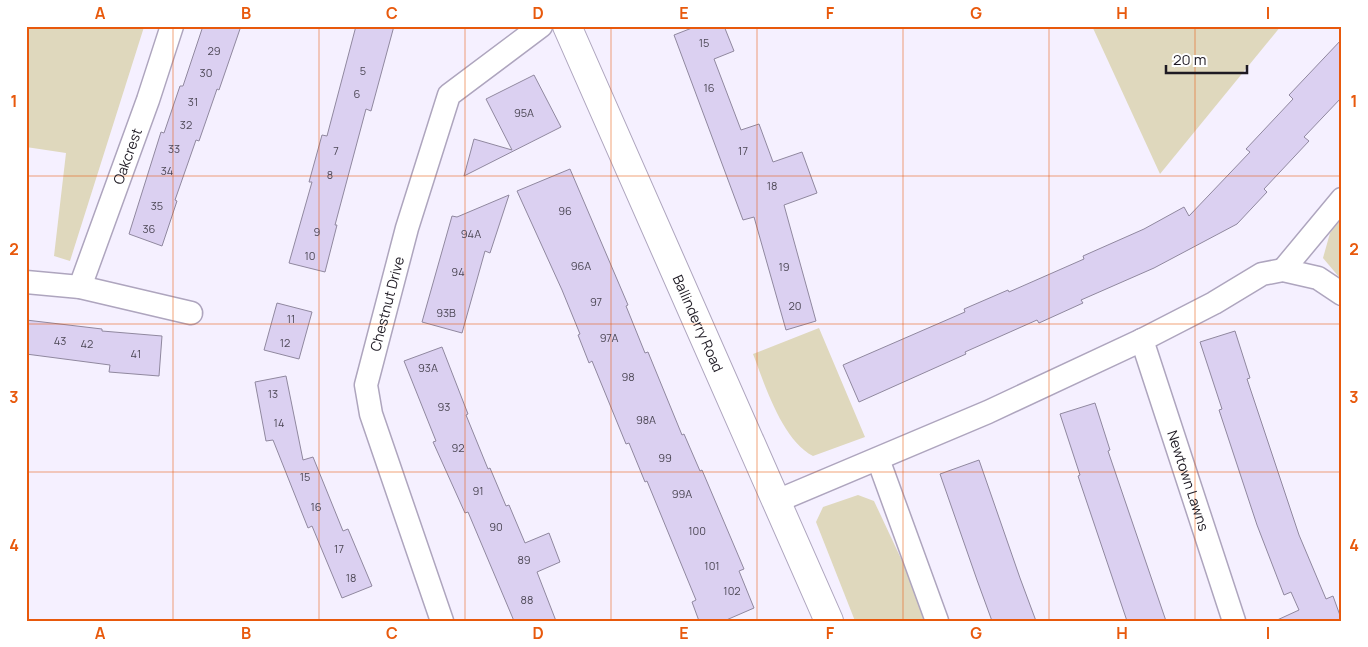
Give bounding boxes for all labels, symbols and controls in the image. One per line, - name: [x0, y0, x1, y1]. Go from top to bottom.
- text: A: [95, 2, 106, 24]
- text: B: [241, 2, 251, 24]
- text: C: [386, 2, 398, 24]
- text: D: [532, 2, 544, 24]
- text: E: [679, 2, 689, 24]
- text: F: [826, 2, 835, 24]
- text: G: [970, 2, 982, 24]
- text: H: [1116, 2, 1128, 24]
- text: I: [1266, 2, 1270, 24]
- house number: 15: [699, 35, 709, 50]
- scale bar: [1166, 42, 1247, 74]
- house number: 29: [207, 43, 221, 58]
- text: 20 m: [1173, 49, 1206, 70]
- house number: 5: [360, 63, 366, 78]
- house number: 30: [200, 65, 212, 80]
- house number: 16: [703, 80, 715, 95]
- house number: 6: [354, 86, 361, 101]
- text: 1: [10, 90, 18, 112]
- text: 1: [1350, 90, 1358, 112]
- house number: 31: [188, 94, 198, 109]
- house number: 95A: [514, 105, 534, 120]
- house number: 32: [180, 117, 192, 132]
- street label: Oakcrest: [108, 125, 146, 187]
- house number: 33: [168, 141, 180, 156]
- house number: 7: [333, 143, 339, 158]
- house number: 17: [738, 143, 748, 158]
- house number: 34: [161, 163, 173, 178]
- house number: 8: [327, 167, 333, 182]
- house number: 18: [767, 178, 777, 193]
- house number: 35: [151, 198, 163, 213]
- house number: 96: [558, 203, 572, 218]
- house number: 36: [143, 221, 156, 236]
- house number: 9: [314, 224, 321, 239]
- house number: 94A: [461, 226, 481, 241]
- text: 2: [9, 238, 19, 260]
- text: 2: [1349, 238, 1359, 260]
- house number: 10: [304, 248, 316, 263]
- street label: Chestnut Drive: [365, 254, 408, 353]
- house number: 96A: [571, 258, 591, 273]
- house number: 19: [778, 259, 790, 274]
- house number: 94: [451, 264, 465, 279]
- street label: Ballinderry Road: [669, 272, 728, 375]
- house number: 97: [590, 294, 602, 309]
- house number: 20: [789, 298, 801, 313]
- house number: 93B: [436, 305, 456, 320]
- house number: 11: [287, 311, 295, 326]
- house number: 97A: [600, 330, 618, 345]
- house number: 43: [54, 333, 66, 348]
- house number: 12: [280, 335, 290, 350]
- house number: 42: [81, 336, 93, 351]
- house number: 41: [131, 346, 141, 361]
- house number: 93A: [418, 360, 438, 375]
- house number: 98: [621, 369, 635, 384]
- text: 3: [9, 386, 19, 408]
- house number: 13: [268, 386, 278, 401]
- text: 3: [1349, 386, 1359, 408]
- house number: 93: [438, 399, 450, 414]
- house number: 98A: [636, 412, 656, 427]
- house number: 14: [274, 415, 284, 430]
- street label: Newtown Lawns: [1163, 428, 1214, 533]
- house number: 92: [451, 440, 465, 455]
- house number: 99: [658, 450, 672, 465]
- house number: 15: [300, 469, 310, 484]
- house number: 91: [472, 483, 484, 498]
- house number: 99A: [672, 486, 692, 501]
- house number: 16: [310, 499, 322, 514]
- house number: 90: [489, 519, 503, 534]
- house number: 100: [688, 523, 706, 538]
- text: 4: [9, 534, 19, 556]
- text: 4: [1349, 534, 1359, 556]
- house number: 17: [334, 541, 344, 556]
- house number: 89: [517, 552, 531, 567]
- house number: 101: [704, 558, 720, 573]
- house number: 18: [346, 570, 356, 585]
- house number: 102: [723, 583, 741, 598]
- house number: 88: [521, 592, 533, 607]
- text: A: [95, 622, 106, 644]
- text: B: [241, 622, 251, 644]
- text: C: [386, 622, 398, 644]
- text: D: [532, 622, 544, 644]
- text: E: [679, 622, 689, 644]
- text: F: [826, 622, 835, 644]
- text: G: [970, 622, 982, 644]
- text: H: [1116, 622, 1128, 644]
- text: I: [1266, 622, 1270, 644]

